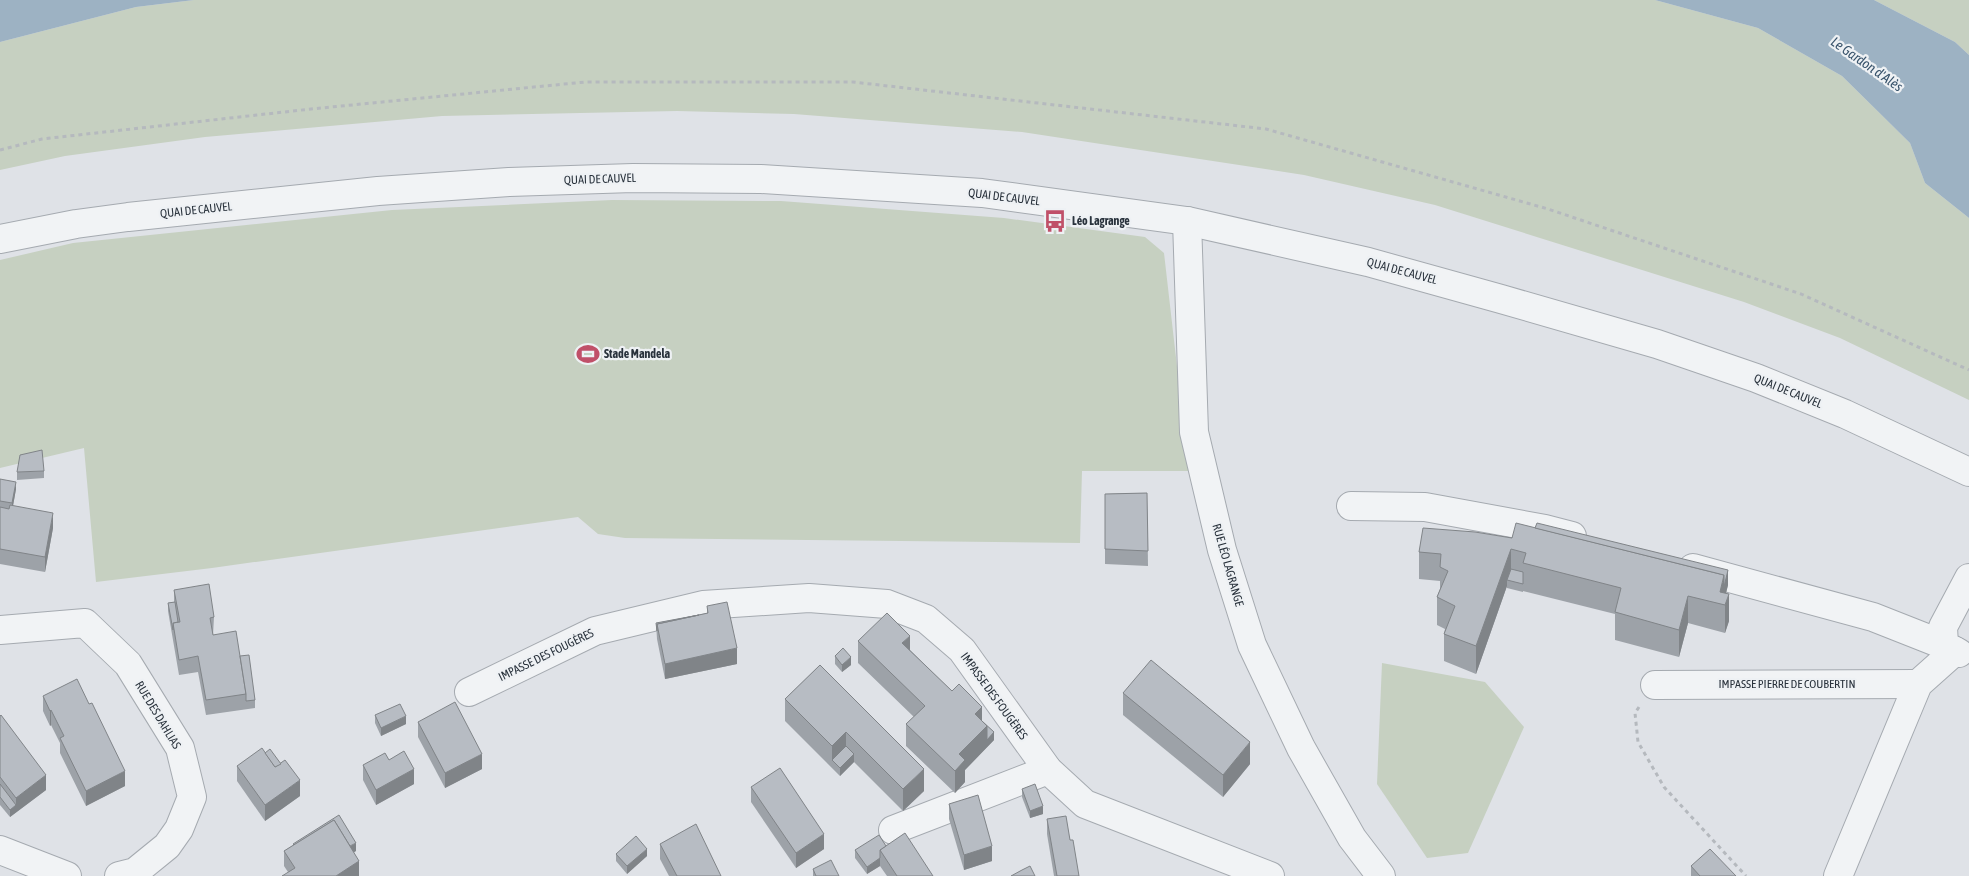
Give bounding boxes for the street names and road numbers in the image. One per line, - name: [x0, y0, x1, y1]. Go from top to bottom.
- street label: QUAI DE CAUVEL: [564, 171, 637, 187]
- street label: QUAI DE CAUVEL: [967, 186, 1041, 208]
- street label: QUAI DE CAUVEL: [159, 199, 233, 221]
- street label: QUAI DE CAUVEL: [1365, 255, 1439, 287]
- street label: QUAI DE CAUVEL: [1752, 371, 1824, 411]
- street label: RUE LÉO LAGRANGE: [1209, 522, 1247, 608]
- street label: IMPASSE DES FOUGÈRES: [496, 626, 596, 684]
- street label: IMPASSE DES FOUGÈRES: [958, 650, 1030, 742]
- street label: IMPASSE PIERRE DE COUBERTIN: [1719, 677, 1855, 691]
- street label: RUE DES DAHLIAS: [132, 679, 184, 751]

